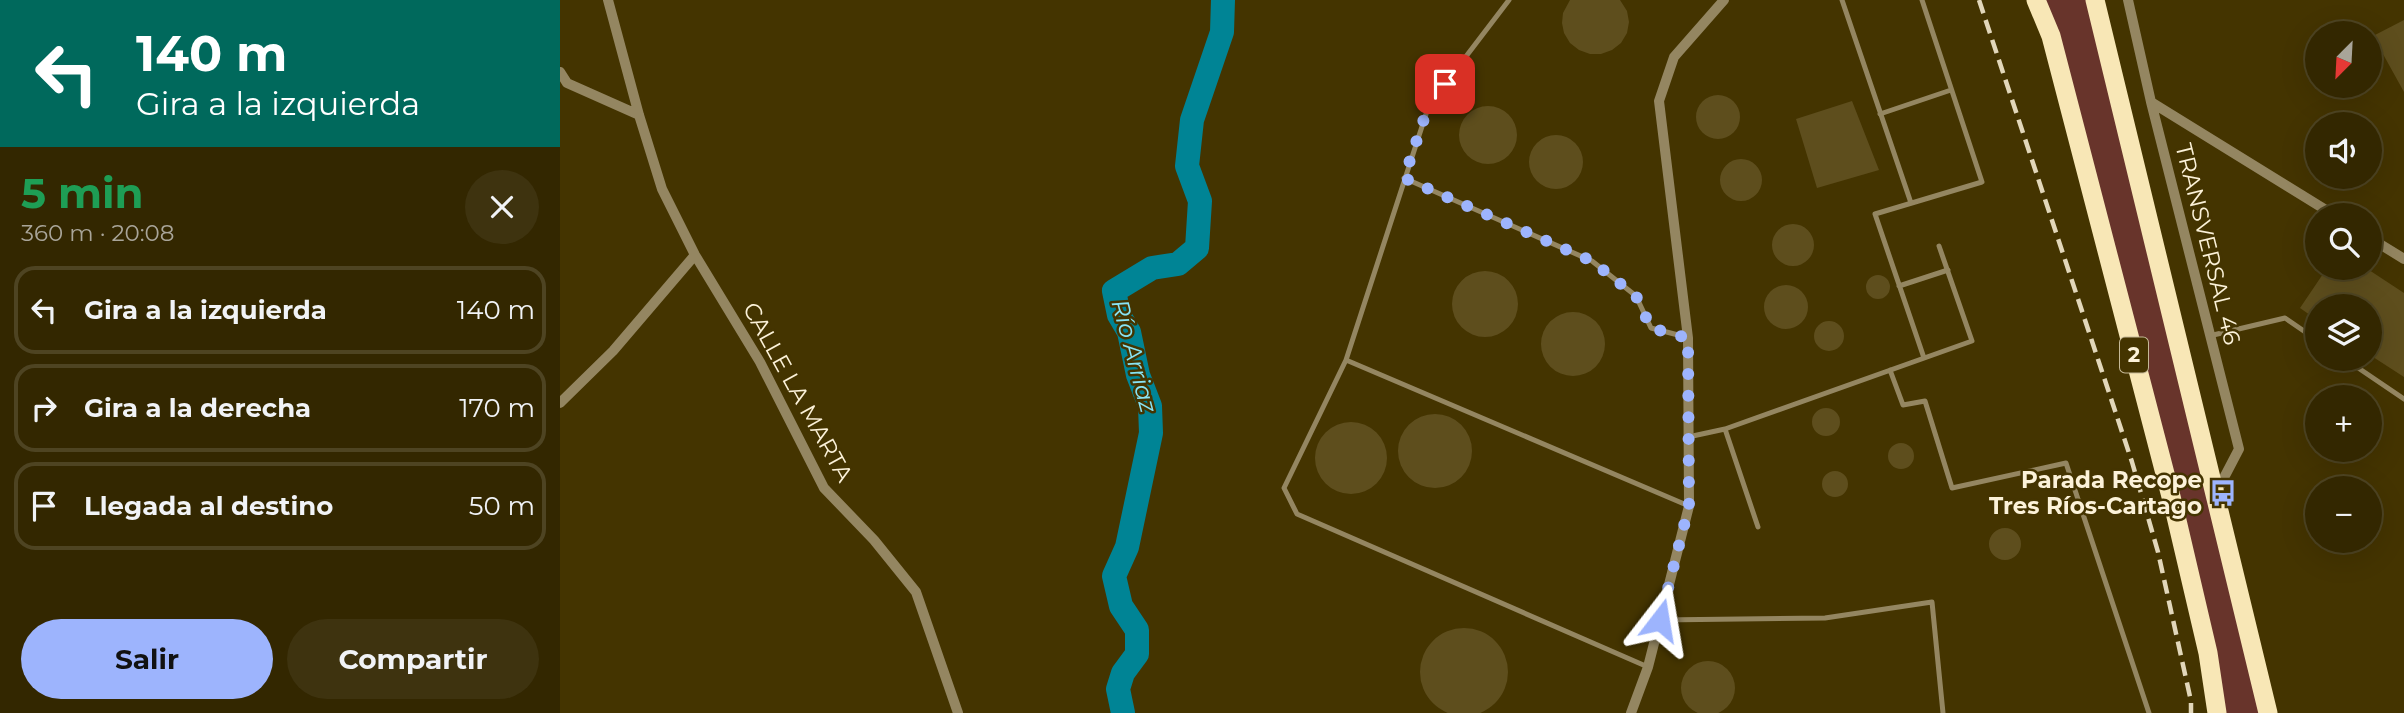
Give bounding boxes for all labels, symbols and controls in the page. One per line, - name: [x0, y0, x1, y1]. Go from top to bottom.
- north arrow: [2305, 21, 2382, 98]
- map controls: [2305, 21, 2382, 553]
- text: 140 m: [136, 24, 288, 83]
- icon: left: [21, 28, 112, 119]
- pin: [1415, 54, 1475, 114]
- icon: arrive: [1426, 65, 1464, 103]
- text: Gira a la izquierda: [136, 84, 420, 123]
- button: sound: [2305, 112, 2382, 189]
- street label: TRANSVERSAL 46: [2169, 141, 2247, 347]
- text: 5 min: [21, 167, 144, 219]
- button: close: [465, 170, 539, 244]
- button: search: [2305, 203, 2382, 280]
- text: 360 m · 20:08: [21, 219, 175, 247]
- icon: left: [25, 291, 63, 329]
- text: Gira a la izquierda: [84, 294, 327, 326]
- text: 140 m: [457, 294, 535, 326]
- button: layers: [2305, 294, 2382, 371]
- water label: Río Arriaz: [1105, 296, 1164, 416]
- street label: CALLE LA MARTA: [737, 297, 859, 487]
- road number: 2: [2120, 338, 2148, 372]
- button: +: [2305, 385, 2382, 462]
- icon: right: [25, 389, 63, 427]
- text: Gira a la derecha: [84, 392, 311, 424]
- text: 170 m: [459, 392, 535, 424]
- place label: Parada Recope Tres Ríos-Cartago: [1989, 466, 2202, 520]
- button: −: [2305, 476, 2382, 553]
- bus stop icon: Parada Recope Tres Ríos-Cartago: [2208, 478, 2238, 508]
- icon: arrive: [25, 487, 63, 525]
- text: Llegada al destino: [84, 490, 333, 522]
- text: 50 m: [469, 490, 535, 522]
- position arrow: [1623, 583, 1697, 657]
- button: Salir: [21, 619, 273, 699]
- button: Compartir: [287, 619, 539, 699]

